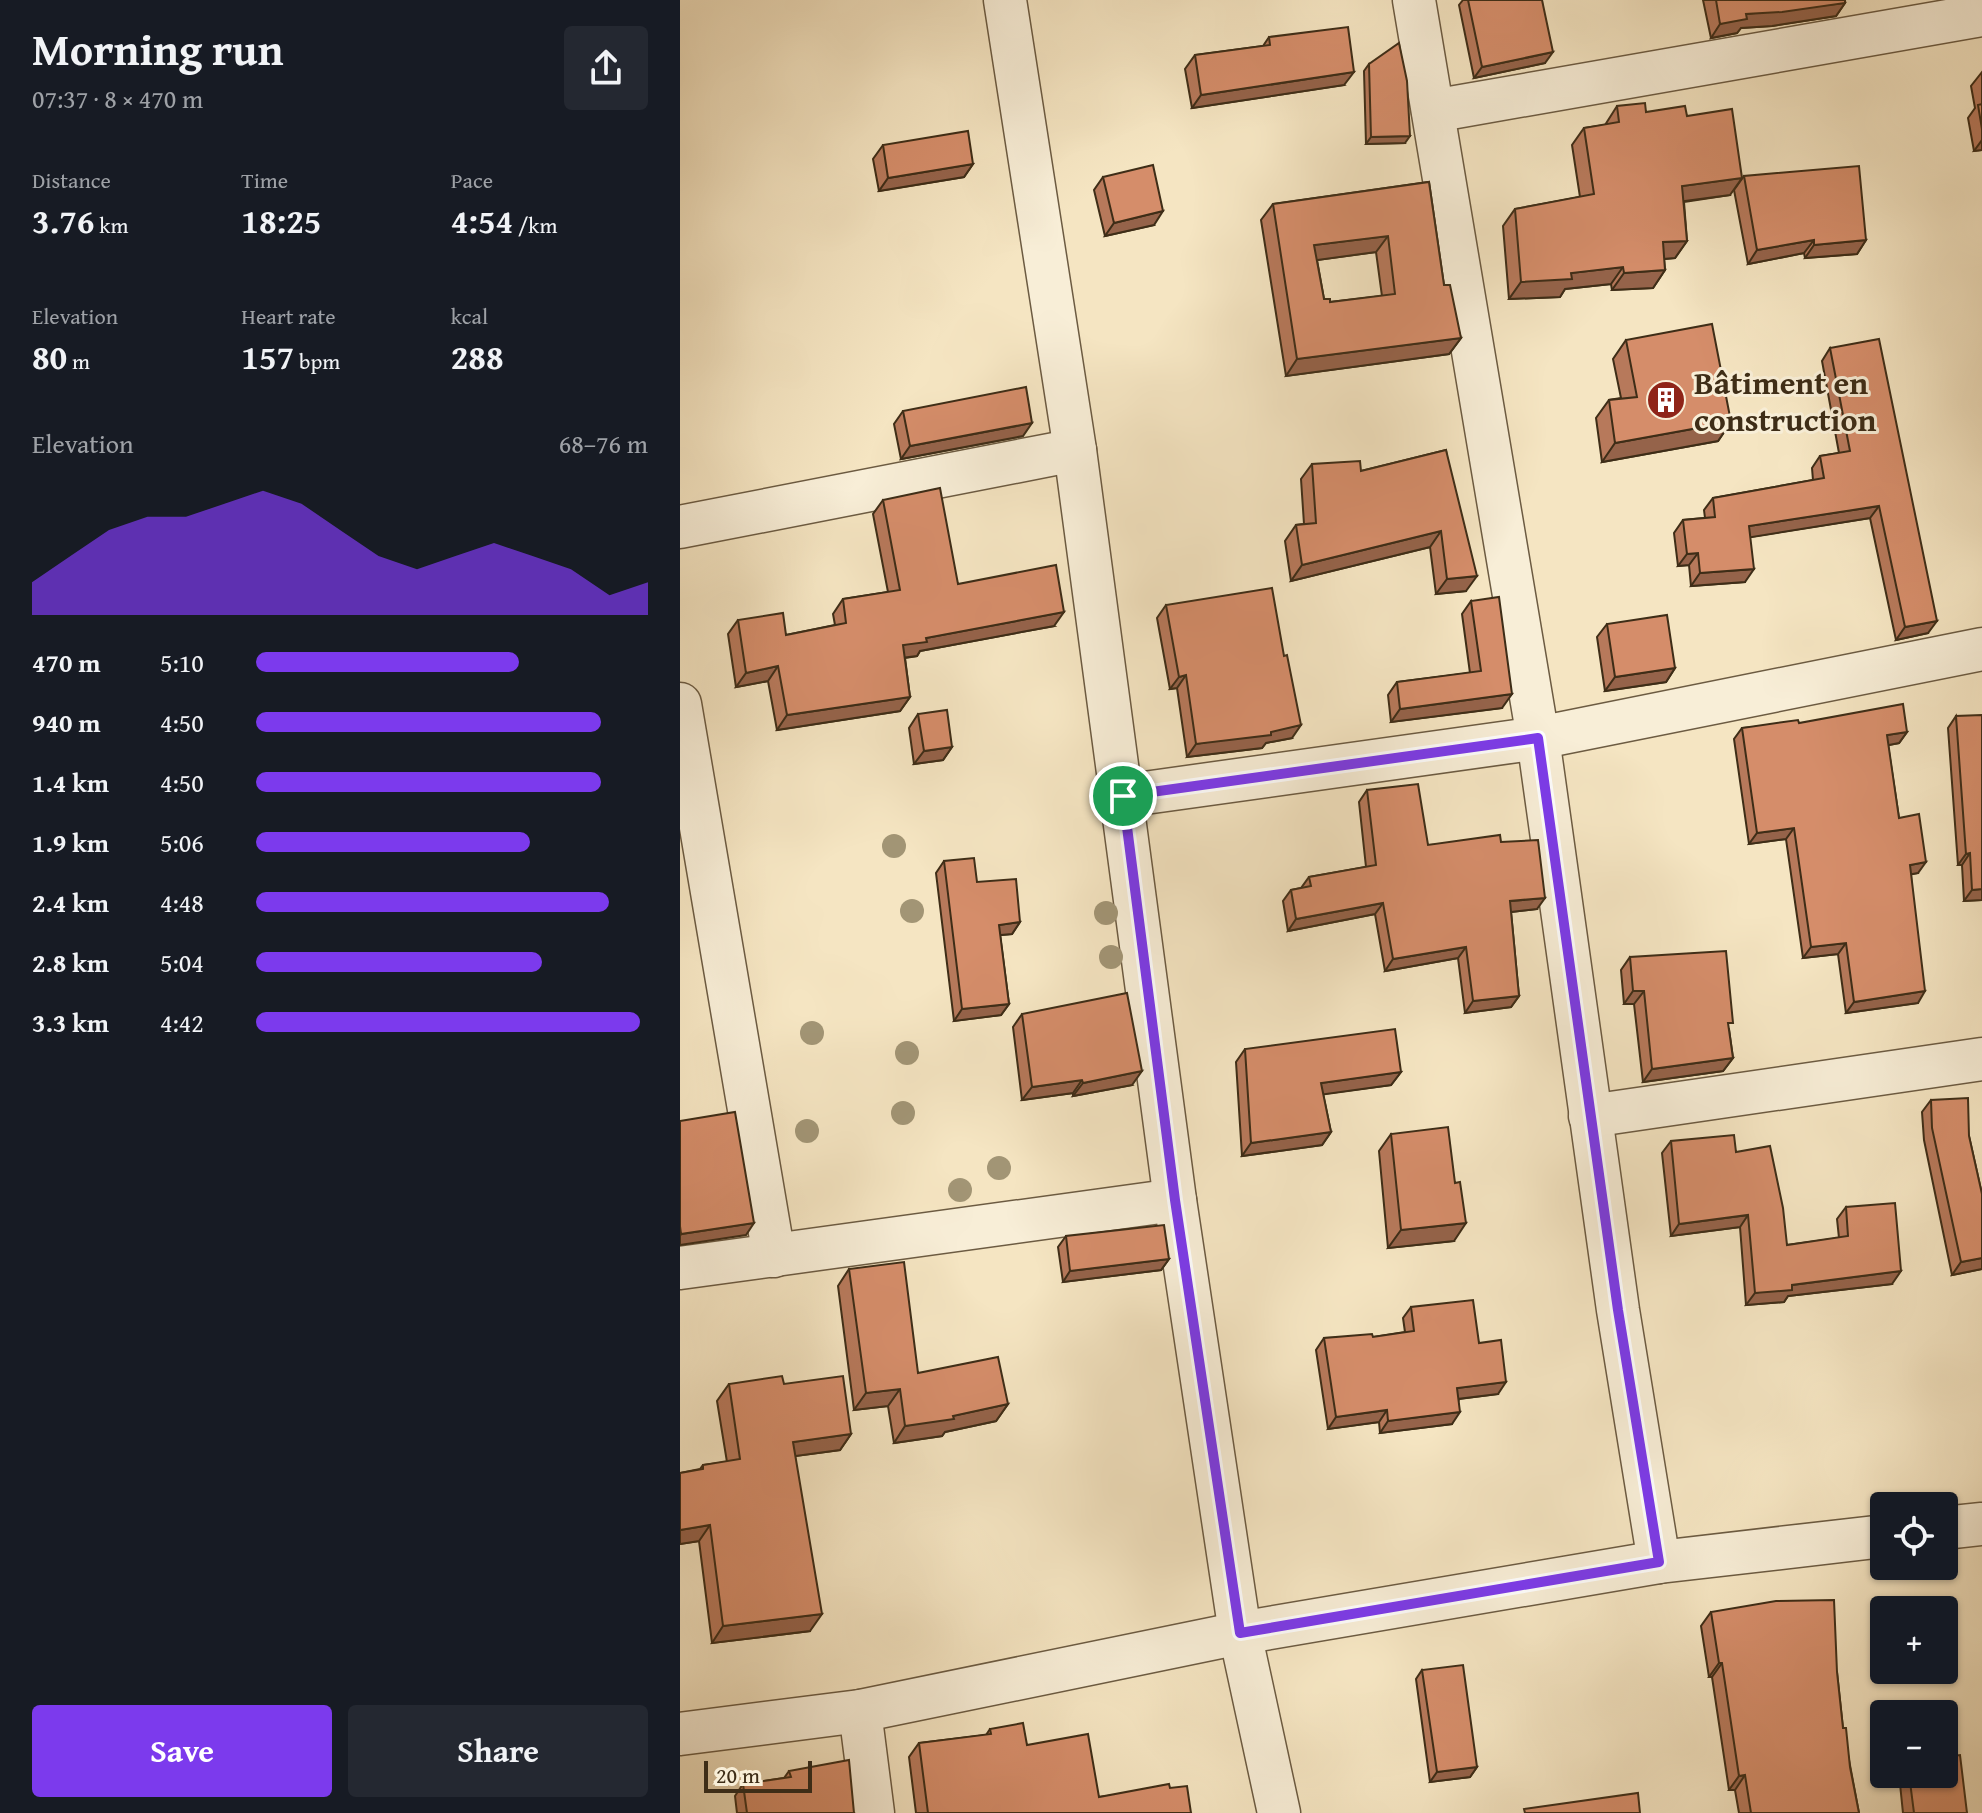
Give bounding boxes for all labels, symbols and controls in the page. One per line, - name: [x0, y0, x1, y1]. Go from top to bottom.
- text: Morning run: [32, 17, 283, 81]
- button: share: [564, 26, 648, 110]
- text: 07:37 · 8 × 470 m: [32, 79, 203, 118]
- text: Distance: [32, 164, 111, 196]
- text: Time: [241, 164, 288, 196]
- text: Pace: [451, 164, 493, 196]
- text: 3.76: [32, 196, 94, 245]
- text: 18:25: [241, 196, 321, 245]
- text: 4:54: [451, 196, 513, 245]
- text: km: [94, 209, 128, 241]
- text: /km: [513, 209, 558, 241]
- text: Elevation: [32, 300, 118, 332]
- text: Heart rate: [241, 300, 336, 332]
- text: kcal: [451, 300, 488, 332]
- text: 80: [32, 332, 67, 381]
- text: 157: [241, 332, 294, 381]
- text: 288: [451, 332, 504, 381]
- text: m: [67, 345, 90, 377]
- text: bpm: [294, 345, 340, 377]
- place label: Bâtiment en construction: [1694, 359, 1876, 443]
- building icon: Bâtiment en construction: [1645, 379, 1687, 421]
- text: Elevation: [32, 424, 134, 463]
- text: 68–76 m: [559, 424, 648, 463]
- text: 470 m: [32, 643, 100, 682]
- text: 5:10: [160, 643, 204, 682]
- text: 940 m: [32, 703, 100, 742]
- text: 4:50: [160, 703, 204, 742]
- pin: [1089, 762, 1157, 830]
- text: 1.4 km: [32, 763, 109, 802]
- text: 4:50: [160, 763, 204, 802]
- icon: arrive: [1101, 774, 1145, 818]
- text: 1.9 km: [32, 823, 109, 862]
- text: 5:06: [160, 823, 204, 862]
- text: 2.4 km: [32, 883, 109, 922]
- text: 4:48: [160, 883, 204, 922]
- text: 2.8 km: [32, 943, 109, 982]
- text: 5:04: [160, 943, 204, 982]
- text: 3.3 km: [32, 1003, 109, 1042]
- text: 4:42: [160, 1003, 204, 1042]
- map controls: [1870, 1492, 1958, 1788]
- button: locate: [1870, 1492, 1958, 1580]
- button: +: [1870, 1596, 1958, 1684]
- button: −: [1870, 1700, 1958, 1788]
- button: Save: [32, 1705, 332, 1797]
- button: Share: [348, 1705, 648, 1797]
- scale bar: [704, 1757, 812, 1793]
- text: 20 m: [716, 1759, 760, 1791]

